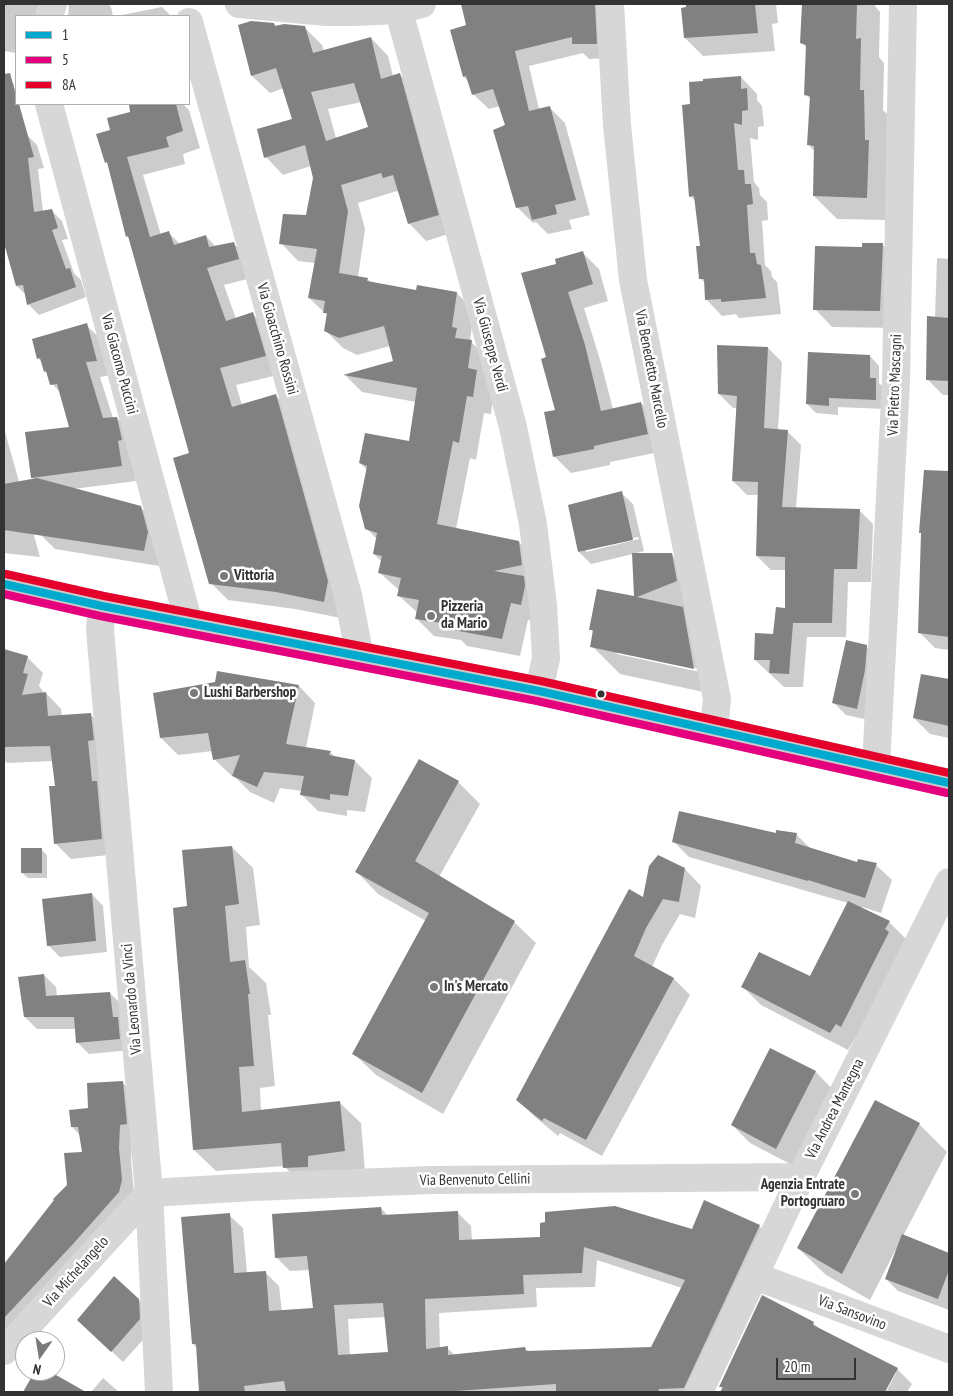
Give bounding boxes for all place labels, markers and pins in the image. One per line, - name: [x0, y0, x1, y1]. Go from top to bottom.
- place label: Vittoria: [234, 567, 274, 585]
- marker: Vittoria: [218, 570, 230, 582]
- place label: Pizzeria da Mario: [441, 598, 488, 633]
- marker: Pizzeria da Mario: [425, 610, 437, 622]
- place label: Lushi Barbershop: [204, 684, 296, 702]
- marker: Lushi Barbershop: [188, 687, 200, 699]
- unlabelled marker: [596, 689, 606, 699]
- place label: In's Mercato: [444, 978, 508, 996]
- marker: In's Mercato: [428, 981, 440, 993]
- place label: Agenzia Entrate Portogruaro: [761, 1176, 845, 1211]
- marker: Agenzia Entrate Portogruaro: [849, 1188, 861, 1200]

